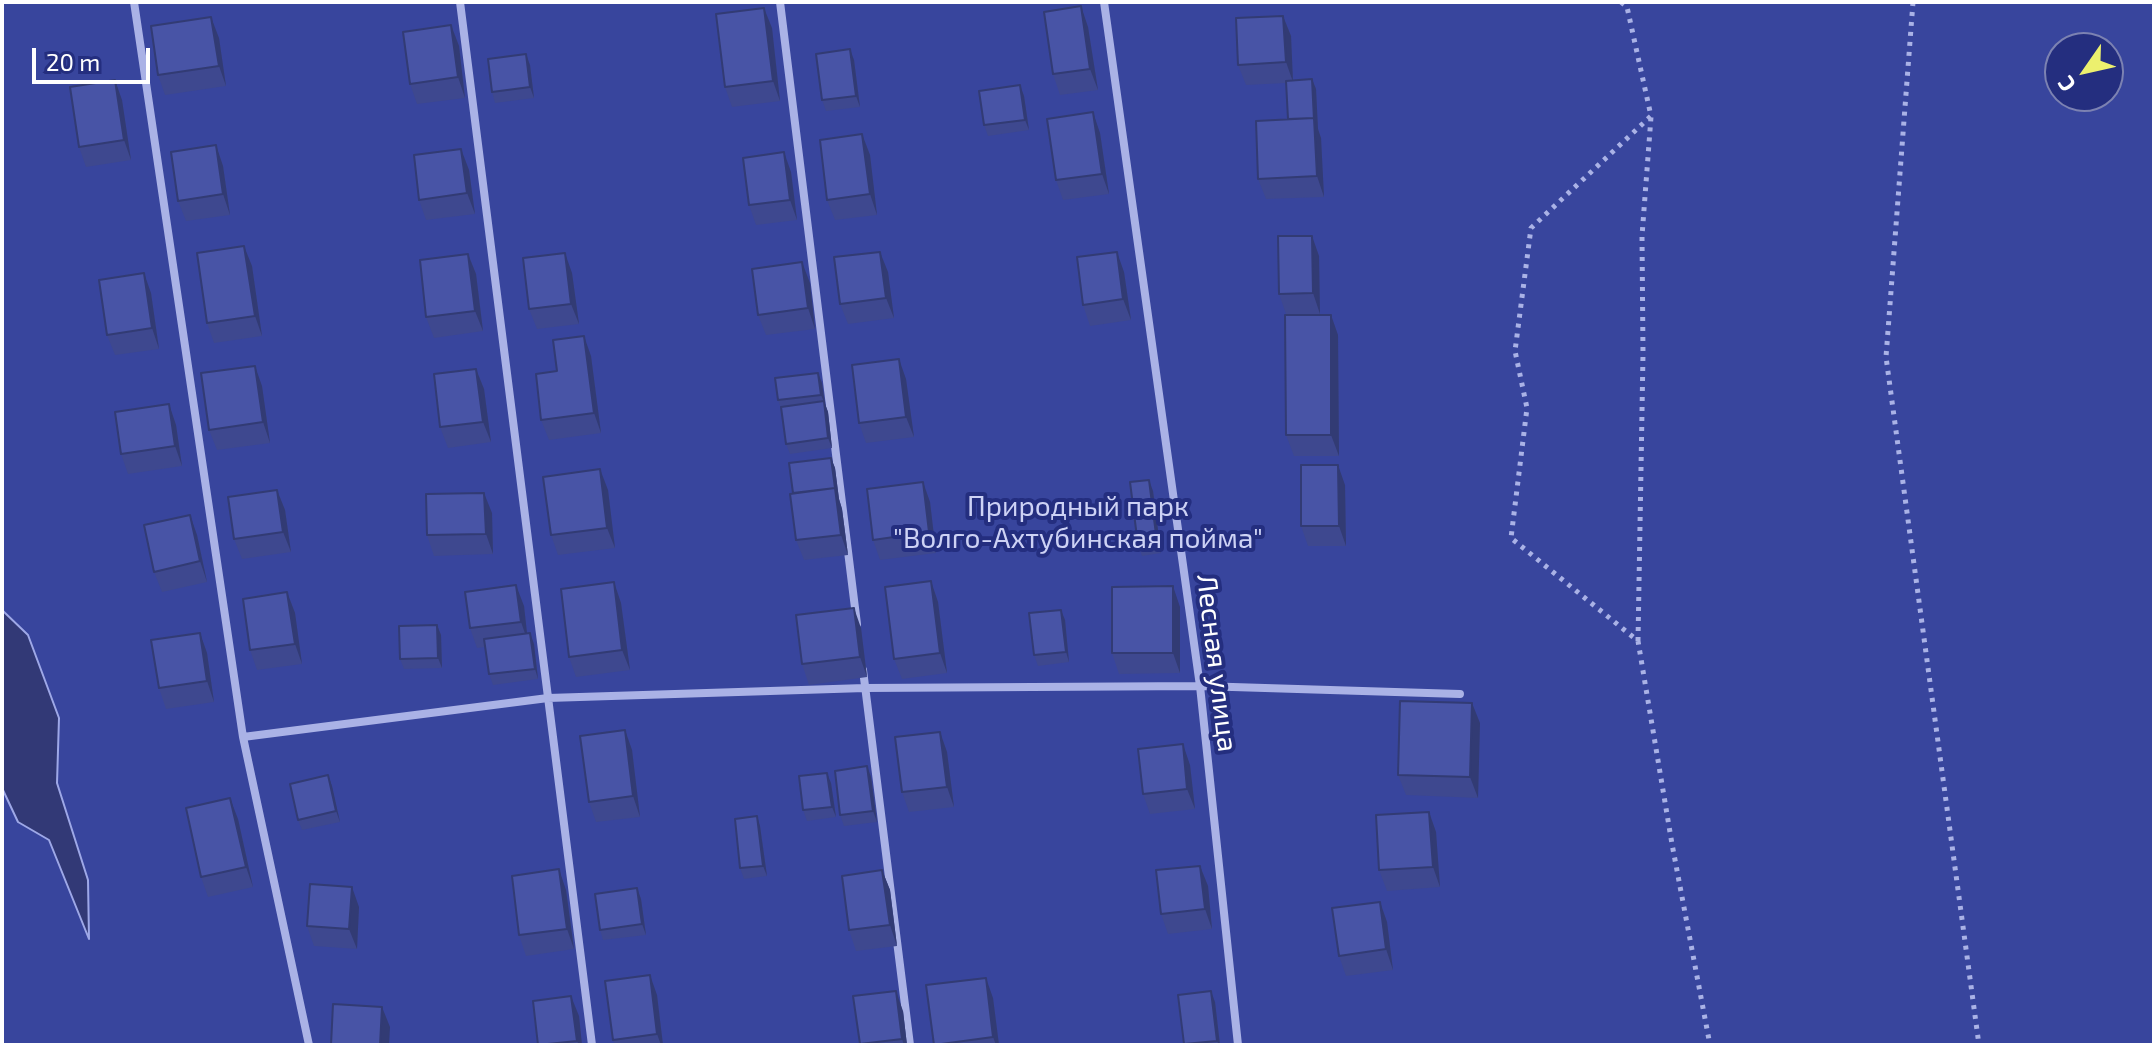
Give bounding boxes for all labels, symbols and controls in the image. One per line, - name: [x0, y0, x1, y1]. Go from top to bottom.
- scale bar: [36, 32, 154, 82]
- north arrow: [2044, 32, 2124, 112]
- text: 20 m: [46, 47, 100, 76]
- text: С: [2051, 72, 2080, 97]
- park label: Природный парк "Волго-Ахтубинская пойма": [893, 490, 1263, 556]
- street label: Лесная улица: [1189, 572, 1245, 754]

